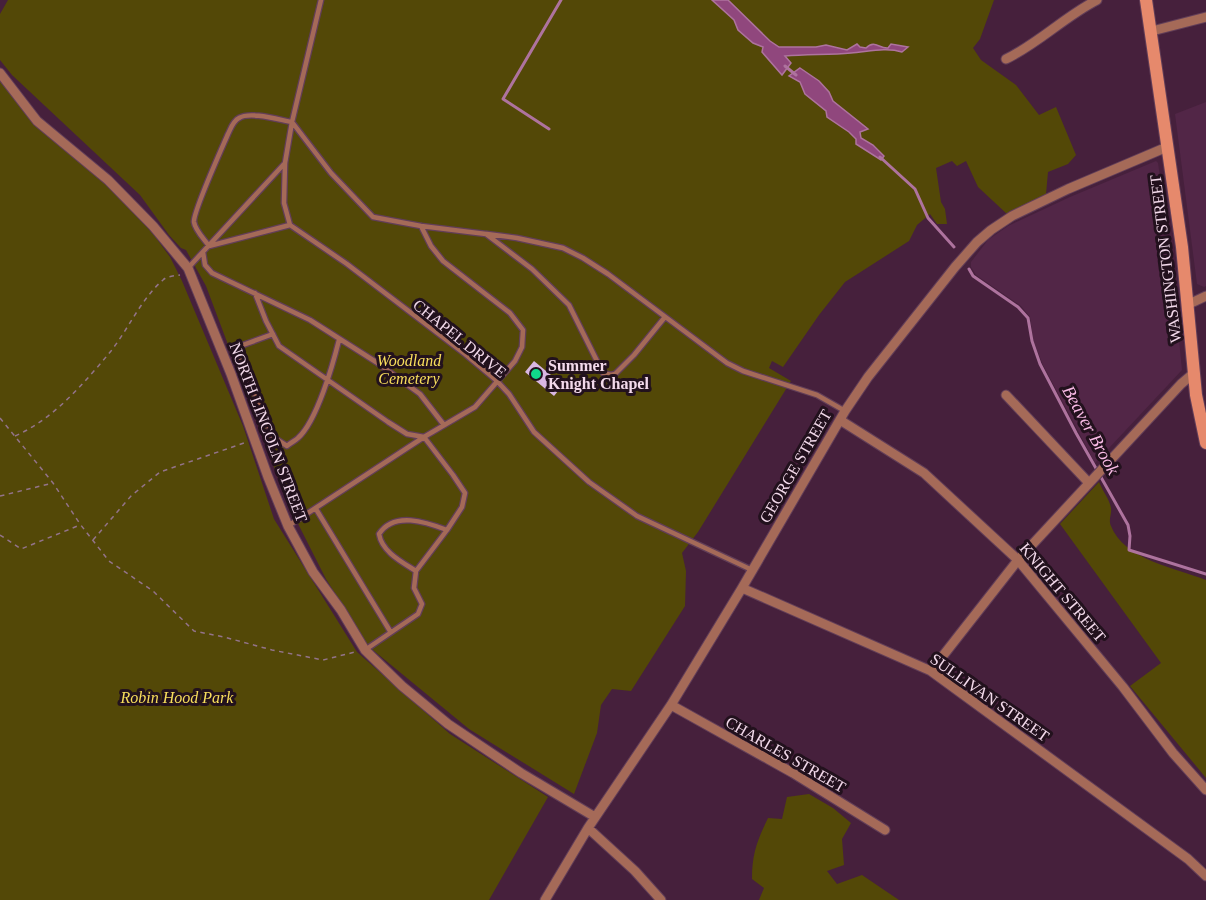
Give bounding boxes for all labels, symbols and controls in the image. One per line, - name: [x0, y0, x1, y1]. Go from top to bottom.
- street label: WASHINGTON STREET: [1147, 174, 1184, 344]
- street label: CHAPEL DRIVE: [410, 296, 510, 381]
- street label: NORTH LINCOLN STREET: [226, 340, 311, 525]
- park label: Woodland Cemetery: [377, 352, 442, 388]
- place label: Summer Knight Chapel: [548, 357, 649, 393]
- marker: Summer Knight Chapel: [529, 367, 543, 381]
- water label: Beaver Brook: [1058, 382, 1124, 479]
- street label: GEORGE STREET: [756, 407, 835, 526]
- street label: KNIGHT STREET: [1016, 539, 1109, 645]
- street label: SULLIVAN STREET: [927, 650, 1052, 745]
- park label: Robin Hood Park: [120, 689, 234, 706]
- street label: CHARLES STREET: [723, 713, 849, 796]

